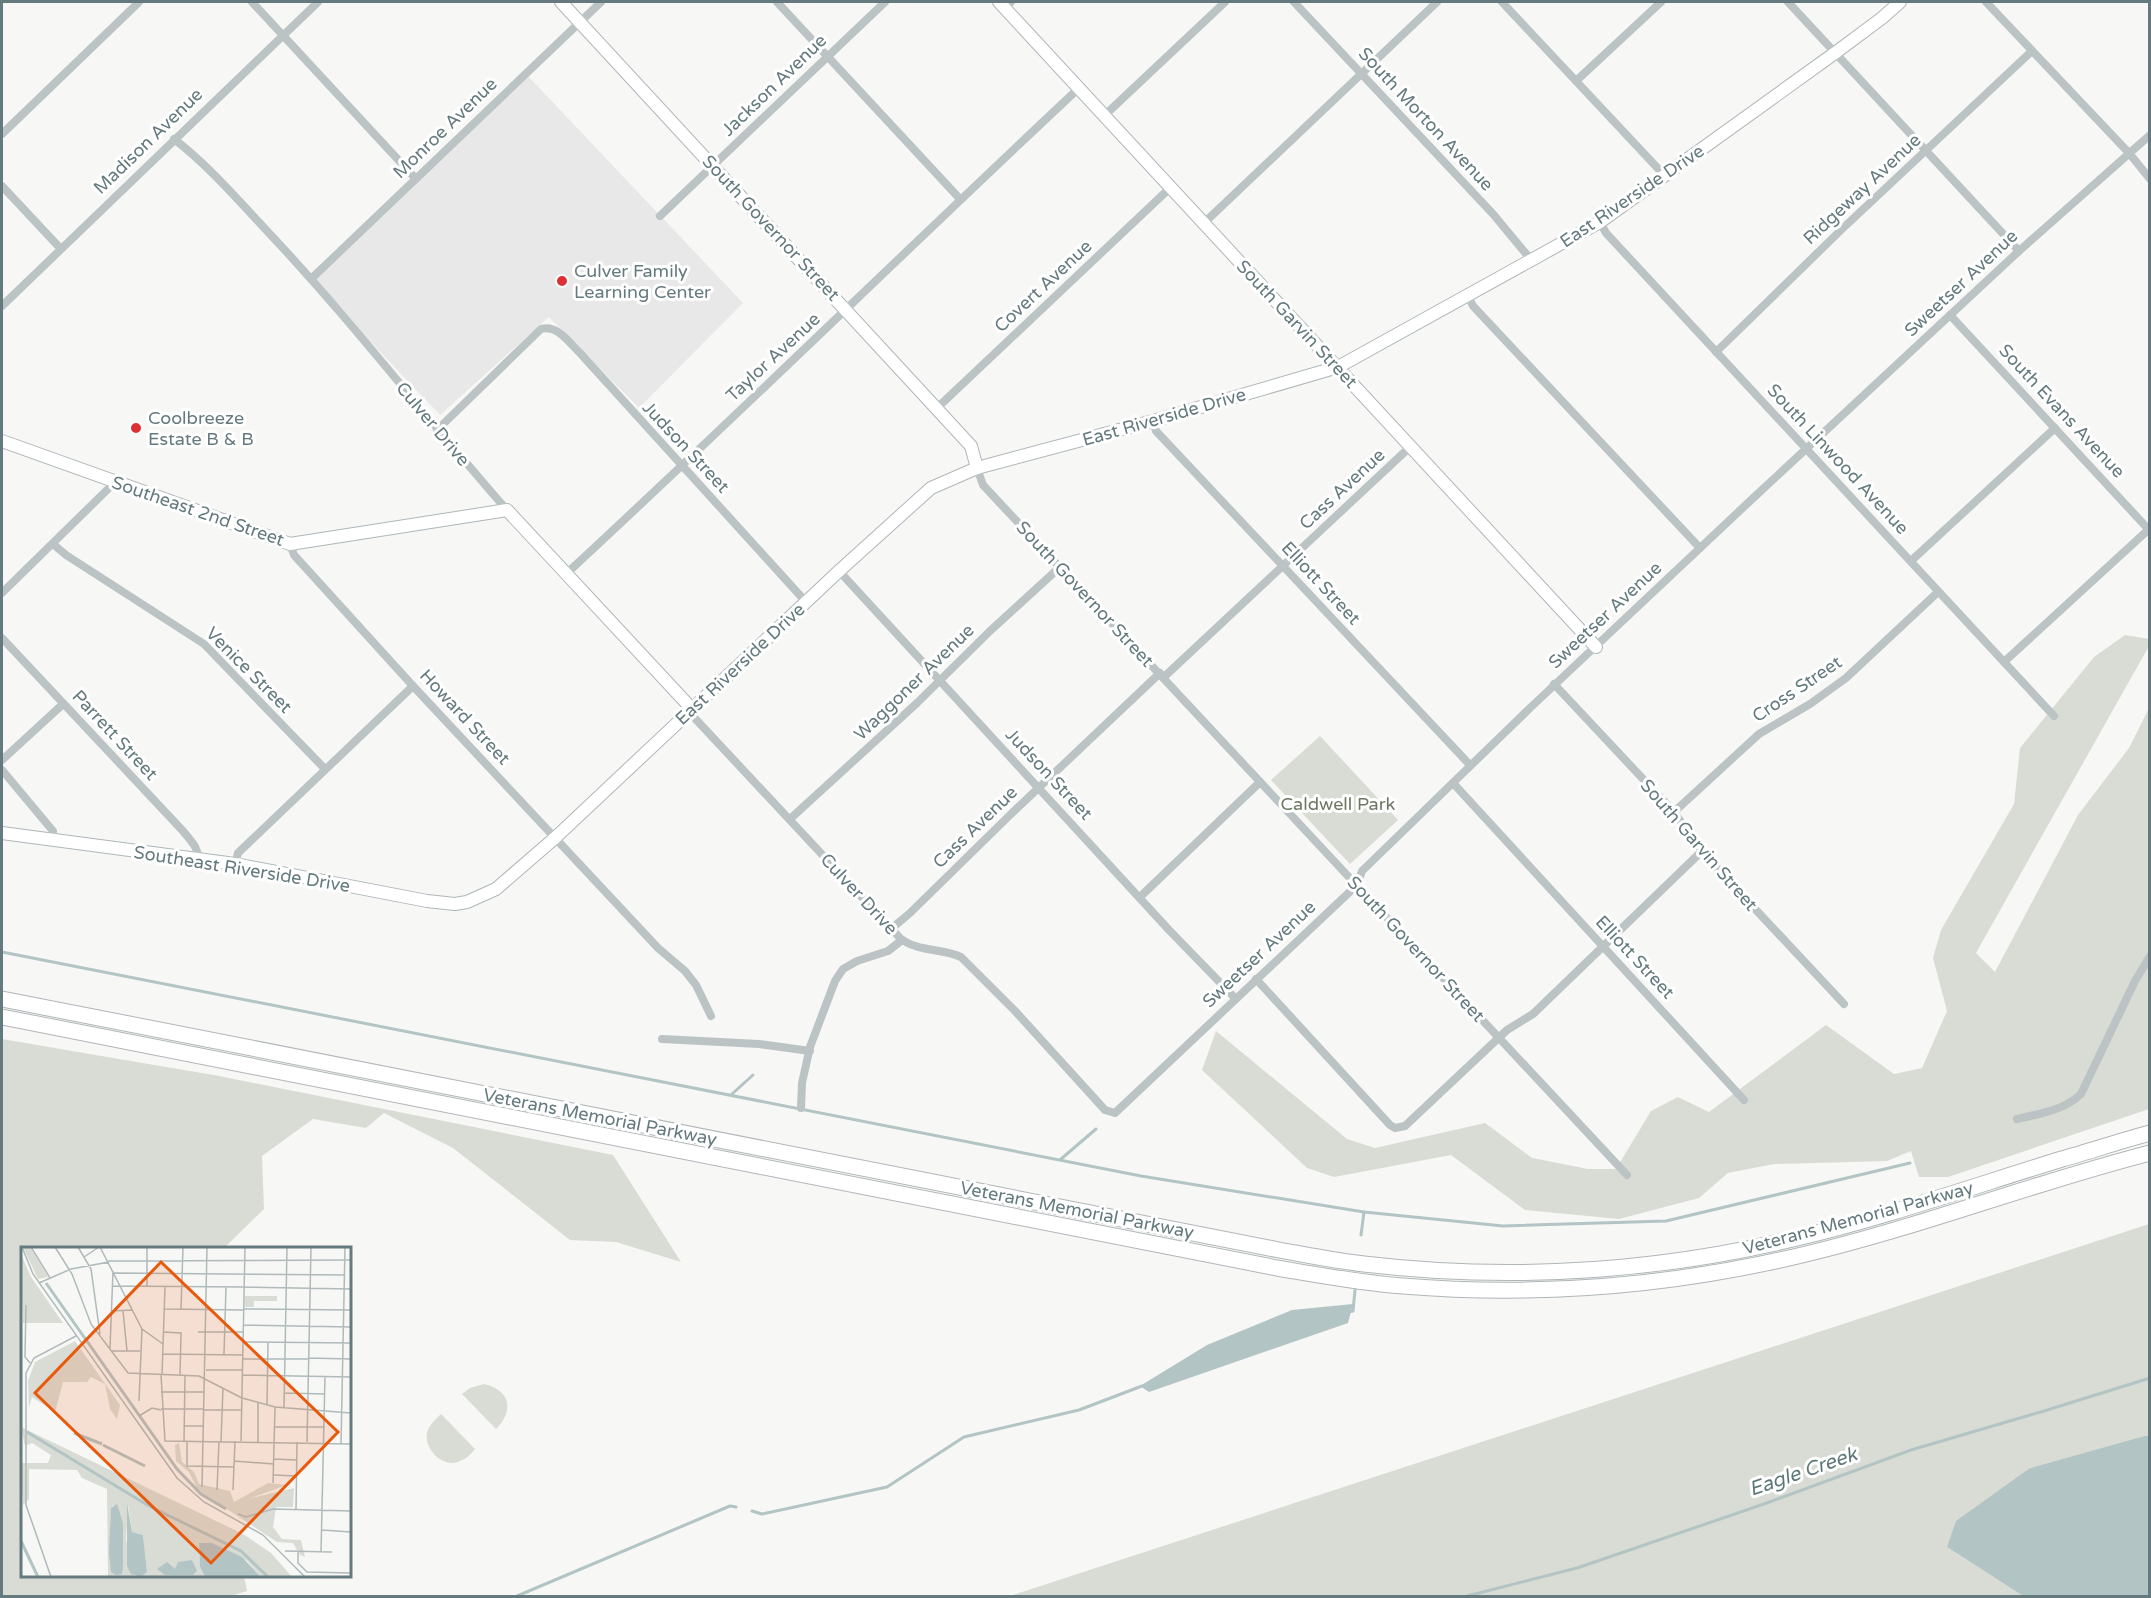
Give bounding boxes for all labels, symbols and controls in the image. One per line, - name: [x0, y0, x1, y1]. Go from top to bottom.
- street label: Jackson Avenue: [717, 29, 831, 141]
- street label: South Morton Avenue: [1354, 43, 1498, 195]
- street label: Monroe Avenue: [388, 73, 502, 183]
- street label: Madison Avenue: [89, 83, 207, 199]
- street label: Ridgeway Avenue: [1799, 129, 1925, 249]
- street label: East Riverside Drive: [1556, 140, 1708, 252]
- street label: South Governor Street: [698, 151, 844, 306]
- street label: Sweetser Avenue: [1900, 225, 2022, 341]
- street label: Covert Avenue: [990, 235, 1096, 337]
- street label: South Garvin Street: [1232, 255, 1362, 393]
- place label: Culver Family Learning Center: [574, 260, 711, 303]
- marker: Culver Family Learning Center: [555, 274, 569, 288]
- street label: Taylor Avenue: [721, 308, 825, 406]
- street label: South Evans Avenue: [1994, 340, 2130, 482]
- street label: Culver Drive: [391, 377, 475, 471]
- street label: South Linwood Avenue: [1763, 379, 1913, 539]
- street label: East Riverside Drive: [1080, 383, 1248, 451]
- street label: Judson Street: [638, 397, 734, 498]
- place label: Coolbreeze Estate B & B: [148, 407, 254, 450]
- marker: Coolbreeze Estate B & B: [129, 421, 143, 435]
- street label: Cass Avenue: [1295, 444, 1389, 534]
- street label: Southeast 2nd Street: [109, 471, 287, 551]
- street label: South Governor Street: [1012, 517, 1158, 672]
- street label: Elliott Street: [1277, 537, 1365, 629]
- street label: Sweetser Avenue: [1544, 557, 1666, 673]
- street label: East Riverside Drive: [671, 598, 809, 730]
- street label: Waggoner Avenue: [849, 619, 979, 745]
- street label: Venice Street: [201, 622, 297, 718]
- street label: Cross Street: [1748, 651, 1846, 727]
- street label: Howard Street: [415, 665, 515, 769]
- street label: Parrett Street: [68, 685, 162, 785]
- street label: Judson Street: [1001, 724, 1097, 825]
- street label: South Garvin Street: [1636, 775, 1762, 915]
- street label: Cass Avenue: [928, 781, 1022, 873]
- park label: Caldwell Park: [1281, 793, 1396, 815]
- street label: Southeast Riverside Drive: [132, 841, 352, 897]
- street label: Culver Drive: [816, 849, 902, 939]
- street label: South Governor Street: [1343, 872, 1489, 1027]
- street label: Sweetser Avenue: [1198, 896, 1320, 1012]
- street label: Elliott Street: [1591, 911, 1679, 1003]
- street label: Veterans Memorial Parkway: [481, 1084, 719, 1151]
- street label: Veterans Memorial Parkway: [958, 1177, 1196, 1244]
- street label: Veterans Memorial Parkway: [1740, 1177, 1976, 1259]
- inset map: [21, 1247, 351, 1577]
- water label: Eagle Creek: [1746, 1442, 1862, 1502]

